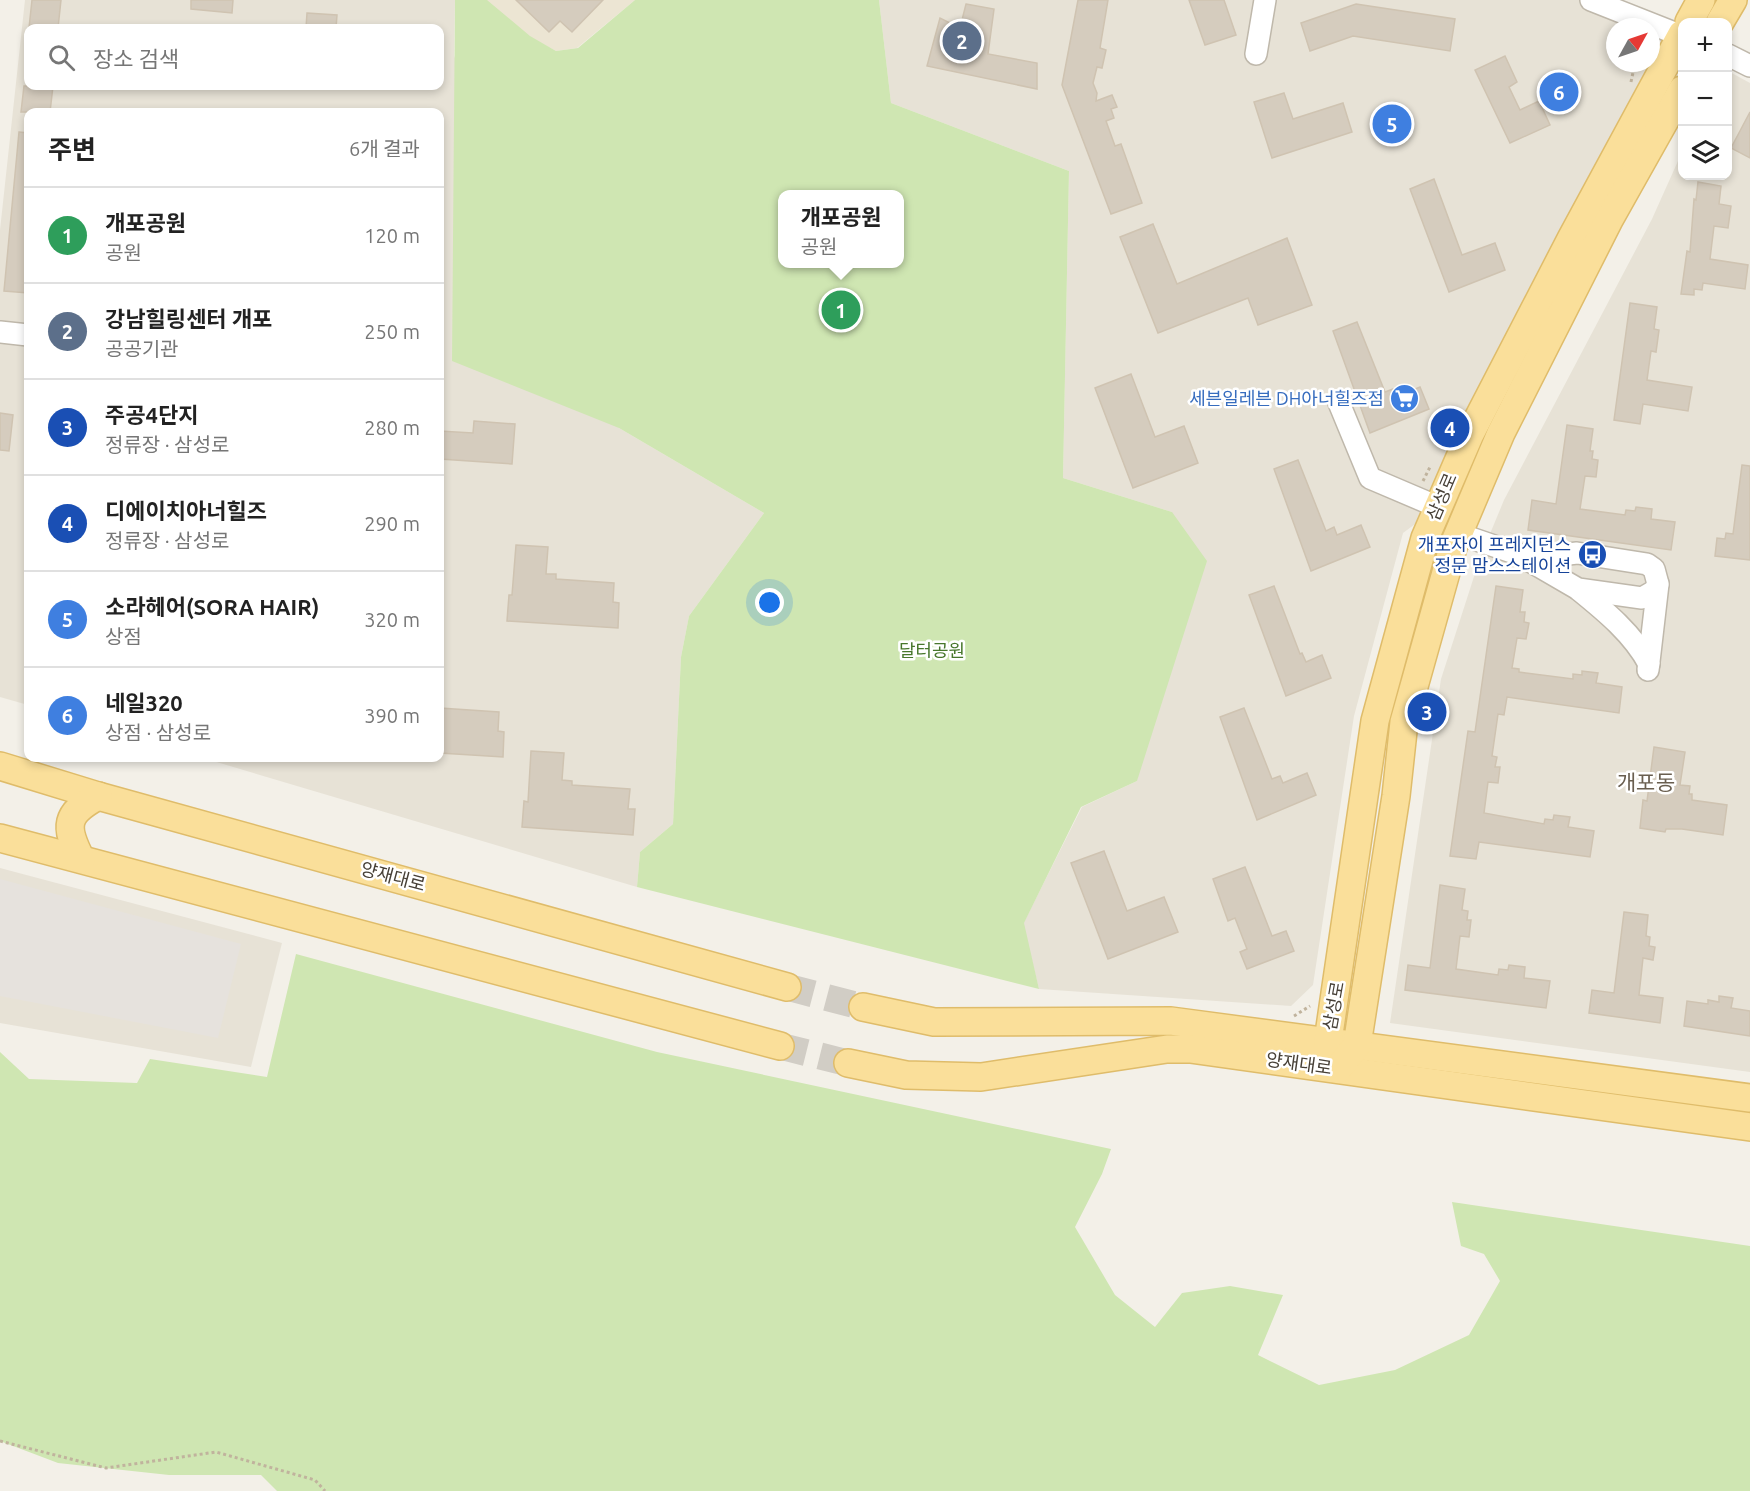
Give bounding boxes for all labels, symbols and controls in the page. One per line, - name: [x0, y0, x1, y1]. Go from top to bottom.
- pin: 2: [942, 18, 982, 63]
- north arrow: [1606, 18, 1660, 72]
- map controls: [1678, 18, 1732, 180]
- button: +: [1678, 18, 1732, 72]
- search box: [24, 24, 444, 90]
- icon: search: [45, 41, 78, 74]
- text: 장소 검색: [93, 46, 179, 71]
- pin: 6: [1540, 70, 1578, 115]
- button: −: [1678, 72, 1732, 126]
- pin: 5: [1372, 102, 1412, 146]
- button: layers: [1678, 126, 1732, 180]
- text: 주변: [48, 135, 96, 164]
- text: 6개 결과: [349, 137, 420, 160]
- popup: [778, 190, 904, 268]
- text: 개포공원: [801, 204, 881, 229]
- text: 개포공원: [105, 210, 186, 235]
- text: 1: [62, 224, 73, 247]
- text: 120 m: [364, 224, 420, 247]
- text: 공원: [801, 235, 837, 258]
- text: 공원: [105, 241, 142, 264]
- pin: 1: [822, 288, 860, 332]
- text: 강남힐링센터 개포: [105, 306, 272, 331]
- text: 2: [62, 320, 73, 343]
- text: 250 m: [364, 320, 420, 343]
- text: 공공기관: [105, 337, 179, 360]
- supermarket icon: 세븐일레븐 DH아너힐즈점: [1389, 383, 1421, 415]
- place label: 세븐일레븐 DH아너힐즈점: [1189, 388, 1384, 408]
- text: 주공4단지: [105, 402, 198, 427]
- pin: 4: [1430, 406, 1470, 450]
- text: 3: [62, 416, 73, 439]
- text: 280 m: [364, 416, 420, 439]
- text: 정류장 · 삼성로: [105, 433, 229, 456]
- street label: 삼성로: [1422, 470, 1460, 523]
- text: 디에이치아너힐즈: [105, 498, 267, 523]
- text: 4: [62, 512, 73, 535]
- text: 290 m: [364, 512, 420, 535]
- text: 정류장 · 삼성로: [105, 529, 229, 552]
- place label: 개포자이 프레지던스 정문 맘스스테이션: [1418, 534, 1571, 575]
- bus stop icon: 개포자이 프레지던스 정문 맘스스테이션: [1576, 539, 1608, 571]
- your location: [755, 588, 784, 617]
- text: 소라헤어(SORA HAIR): [105, 594, 319, 619]
- text: 5: [62, 608, 73, 631]
- text: 320 m: [364, 608, 420, 631]
- text: 상점: [105, 625, 142, 648]
- park label: 달터공원: [899, 640, 965, 660]
- text: 네일320: [105, 690, 183, 715]
- pin: 3: [1408, 690, 1446, 734]
- text: 6: [62, 704, 73, 727]
- text: 390 m: [364, 704, 420, 727]
- text: 상점 · 삼성로: [105, 721, 211, 744]
- district label: 개포동: [1617, 770, 1675, 794]
- street label: 양재대로: [359, 858, 428, 894]
- street label: 삼성로: [1319, 980, 1347, 1032]
- street label: 양재대로: [1265, 1048, 1333, 1078]

